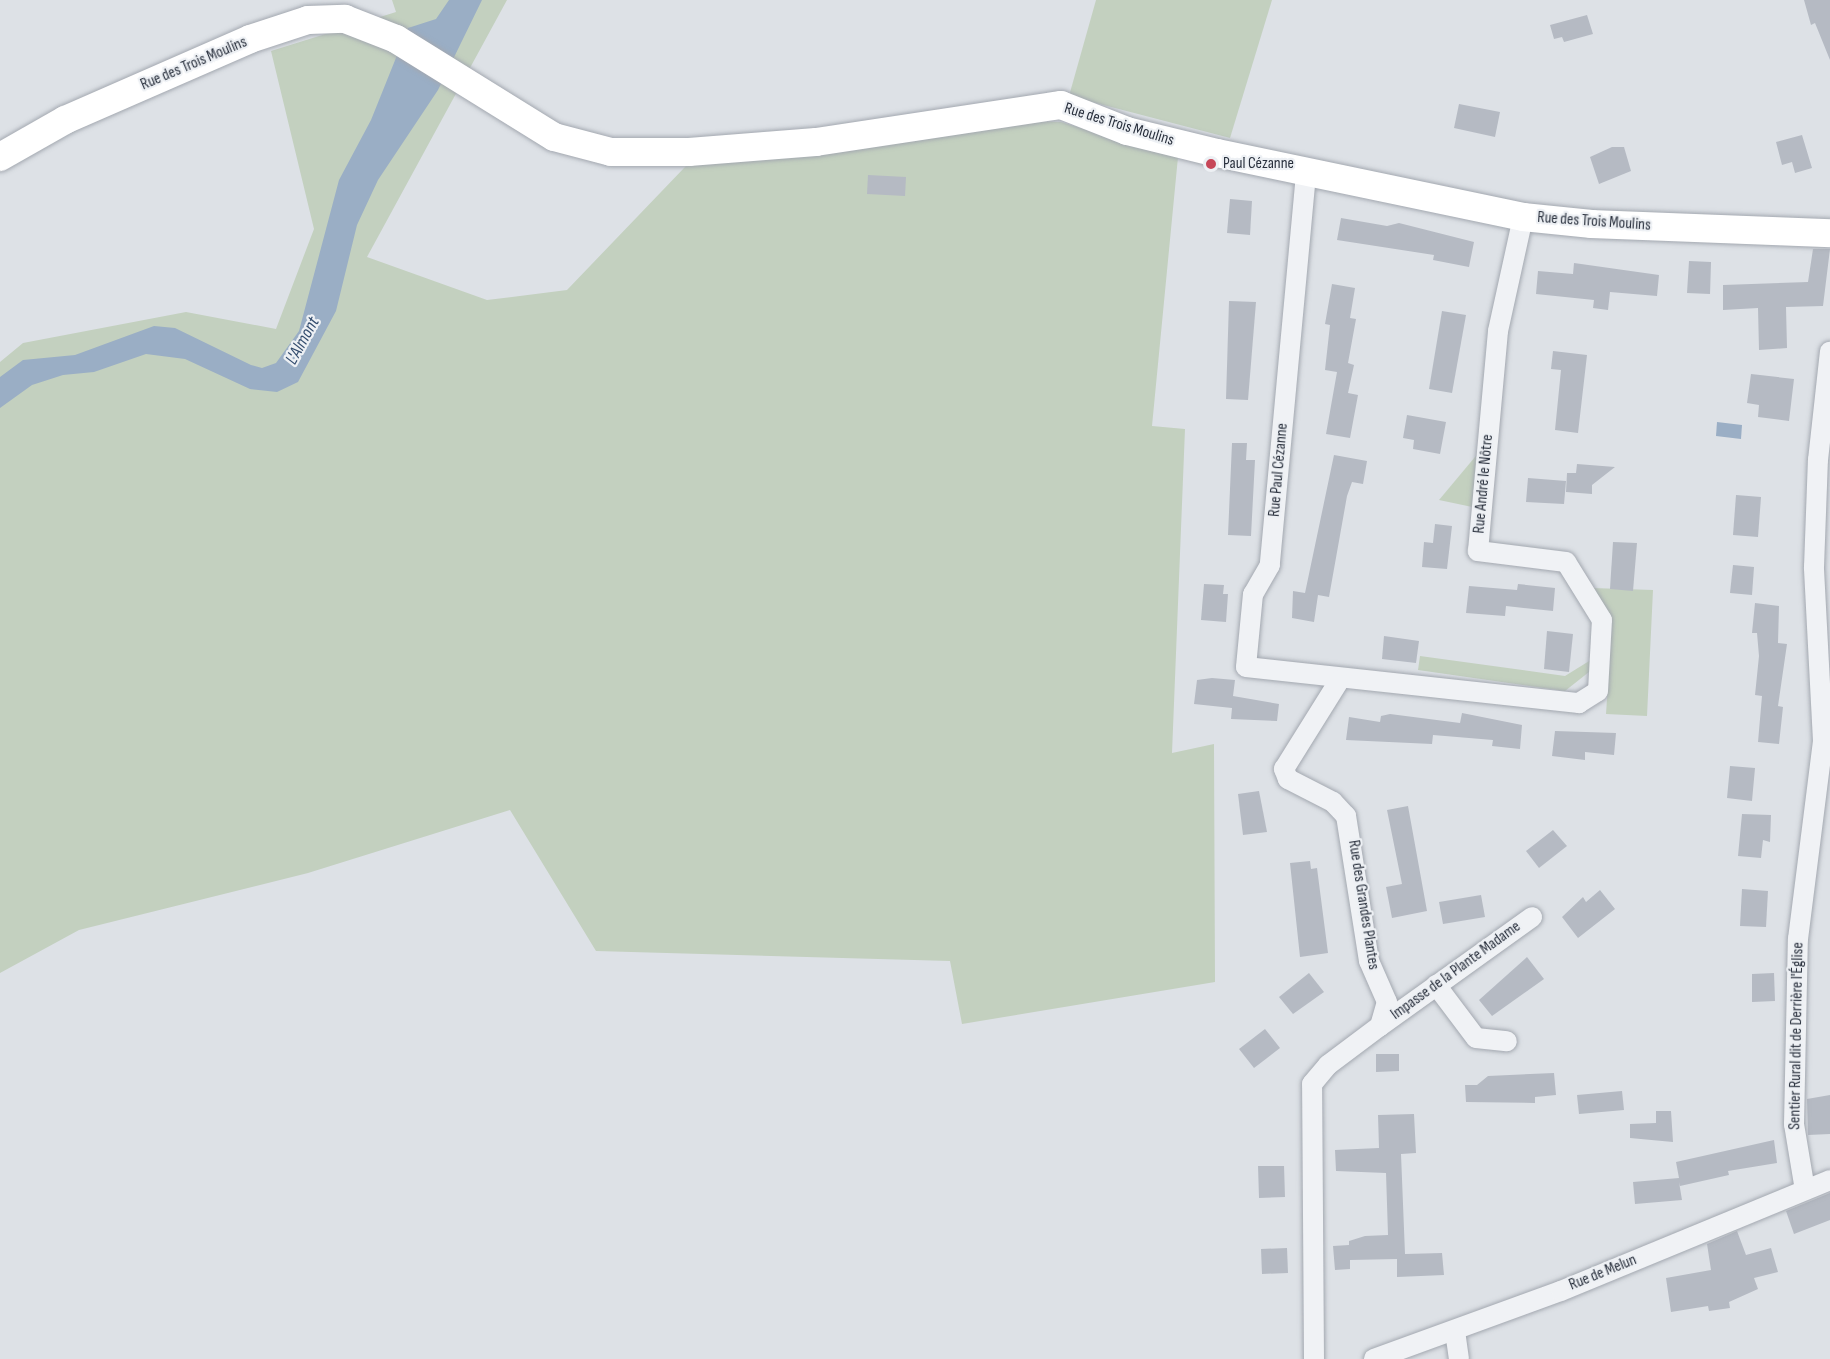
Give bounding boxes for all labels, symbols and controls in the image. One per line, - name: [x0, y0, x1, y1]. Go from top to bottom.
- street label: Rue des Trois Moulins: [138, 33, 250, 95]
- street label: Rue des Trois Moulins: [1062, 99, 1176, 151]
- place label: Paul Cézanne: [1223, 154, 1294, 174]
- marker: Paul Cézanne: [1204, 157, 1218, 171]
- street label: Rue des Trois Moulins: [1537, 208, 1651, 236]
- water label: L'Almont: [281, 313, 325, 369]
- street label: Rue Paul Cézanne: [1265, 422, 1293, 518]
- street label: Rue André le Nôtre: [1470, 434, 1498, 534]
- street label: Rue des Grandes Plantes: [1343, 839, 1383, 971]
- street label: Impasse de la Plante Madame: [1387, 917, 1525, 1025]
- street label: Sentier Rural dit de Derrière l'Église: [1786, 942, 1808, 1130]
- street label: Rue de Melun: [1566, 1251, 1640, 1295]

